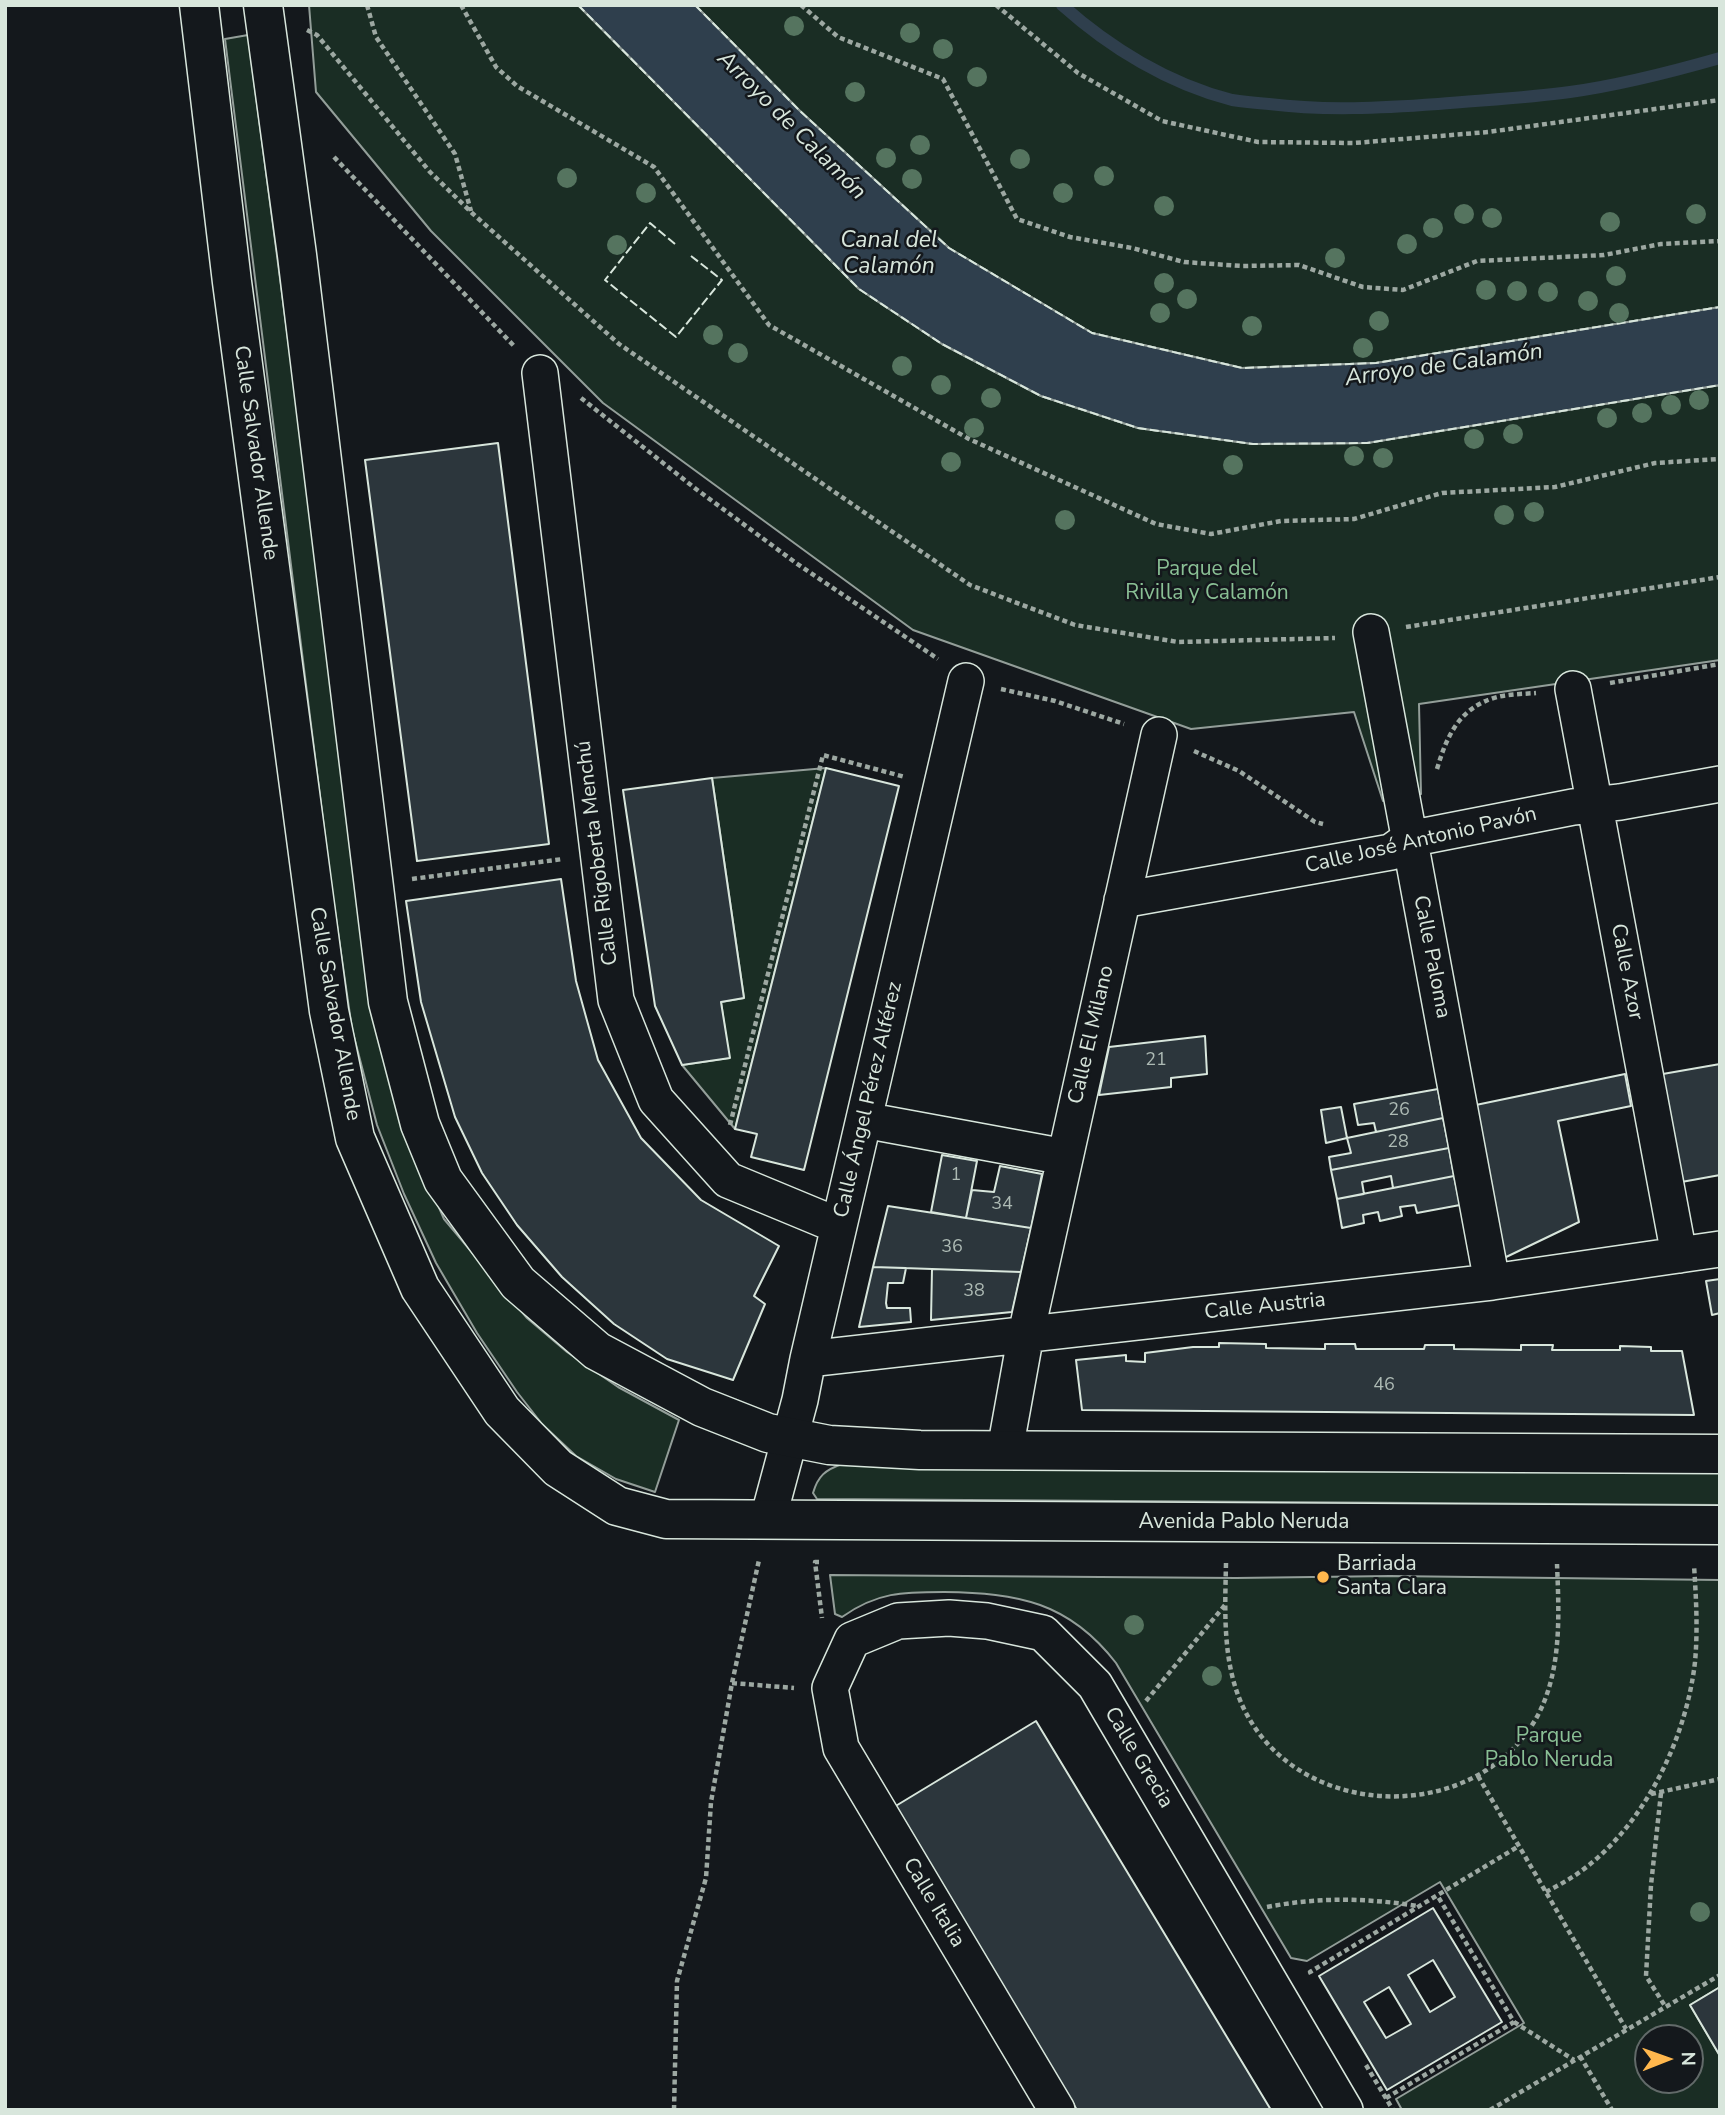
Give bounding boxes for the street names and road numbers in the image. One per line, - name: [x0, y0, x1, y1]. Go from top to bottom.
- street label: Calle Salvador Allende: [227, 344, 283, 562]
- street label: Calle Rigoberta Menchú: [572, 739, 624, 967]
- street label: Calle José Antonio Pavón: [1303, 802, 1539, 880]
- street label: Calle Paloma: [1407, 893, 1455, 1021]
- street label: Calle Salvador Allende: [303, 905, 365, 1123]
- street label: Calle Azor: [1604, 922, 1648, 1022]
- street label: Calle El Milano: [1064, 963, 1120, 1107]
- street label: Calle Ángel Pérez Alférez: [830, 980, 908, 1220]
- street label: Calle Austria: [1203, 1288, 1327, 1326]
- street label: Avenida Pablo Neruda: [1139, 1510, 1349, 1536]
- street label: Calle Grecia: [1098, 1703, 1178, 1813]
- street label: Calle Italia: [896, 1854, 970, 1952]

